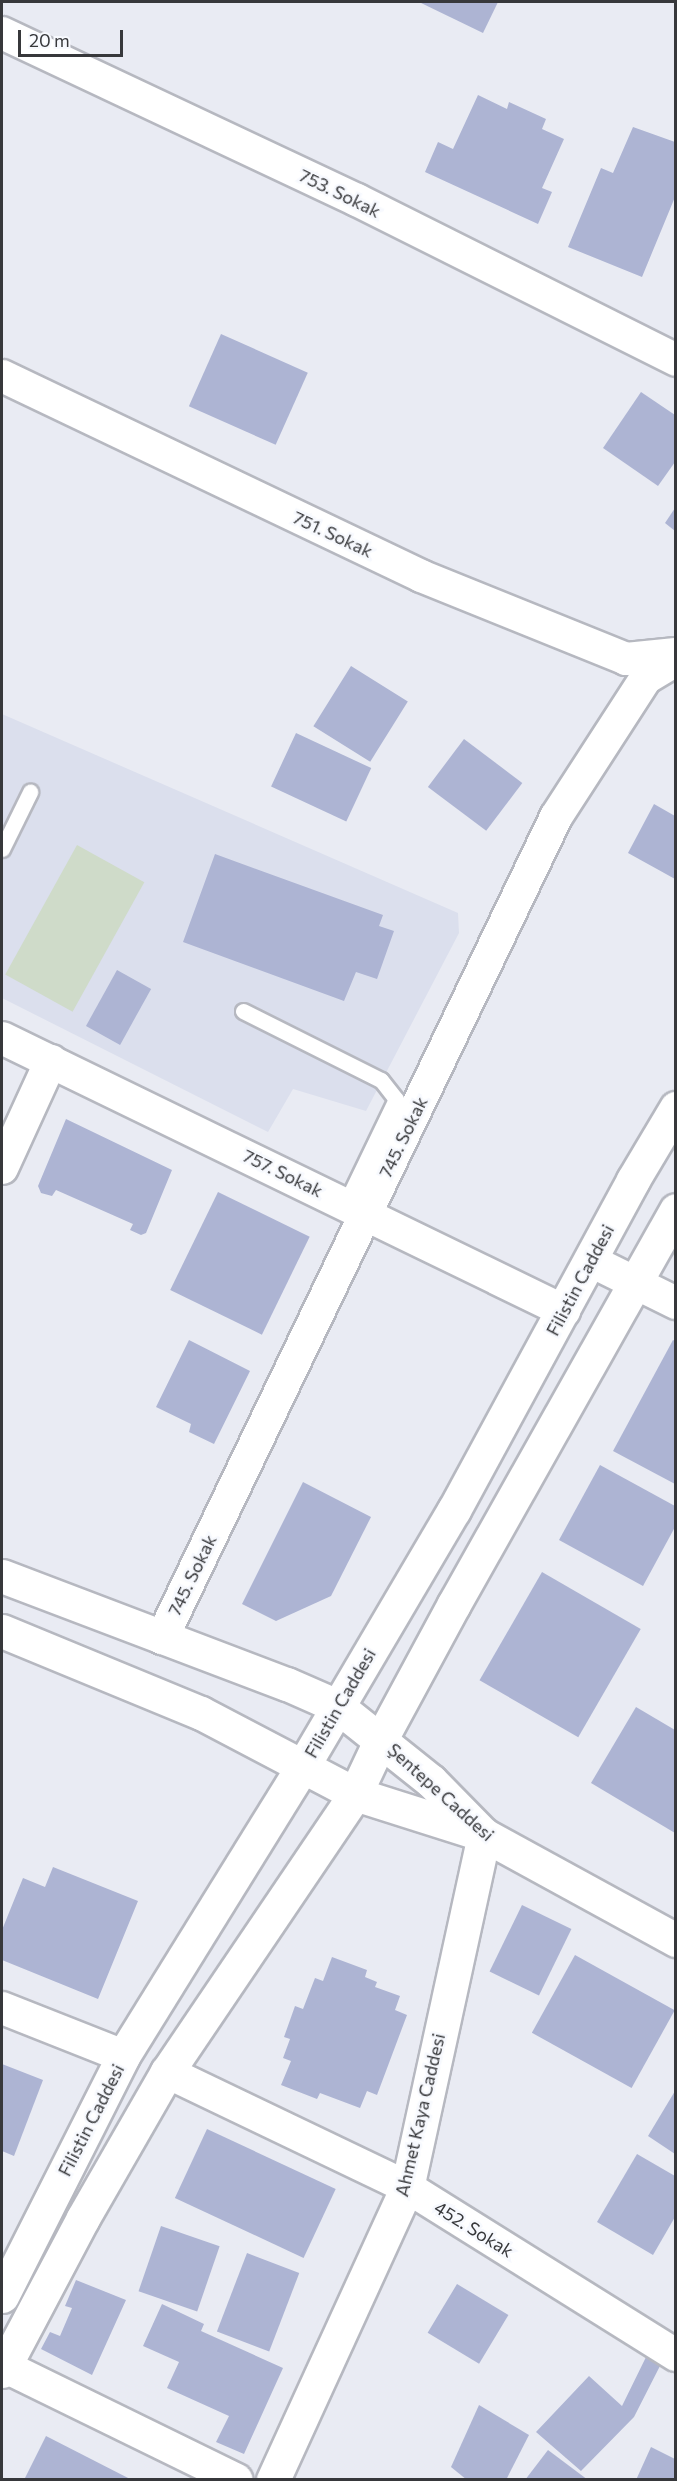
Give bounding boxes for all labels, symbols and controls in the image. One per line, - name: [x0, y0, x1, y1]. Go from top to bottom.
- scale bar: [21, 18, 126, 56]
- text: 20 m: [29, 29, 70, 51]
- street label: 753. Sokak: [296, 164, 384, 222]
- street label: 751. Sokak: [290, 506, 376, 562]
- street label: 745. Sokak: [374, 1093, 432, 1181]
- street label: 757. Sokak: [240, 1144, 326, 1202]
- street label: Filistin Caddesi: [542, 1221, 618, 1339]
- street label: 745. Sokak: [163, 1531, 221, 1619]
- street label: Filistin Caddesi: [300, 1644, 380, 1762]
- street label: Şentepe Caddesi: [383, 1739, 499, 1845]
- street label: Ahmet Kaya Caddesi: [391, 2031, 449, 2199]
- street label: Filistin Caddesi: [53, 2060, 129, 2180]
- street label: 452. Sokak: [431, 2196, 517, 2262]

